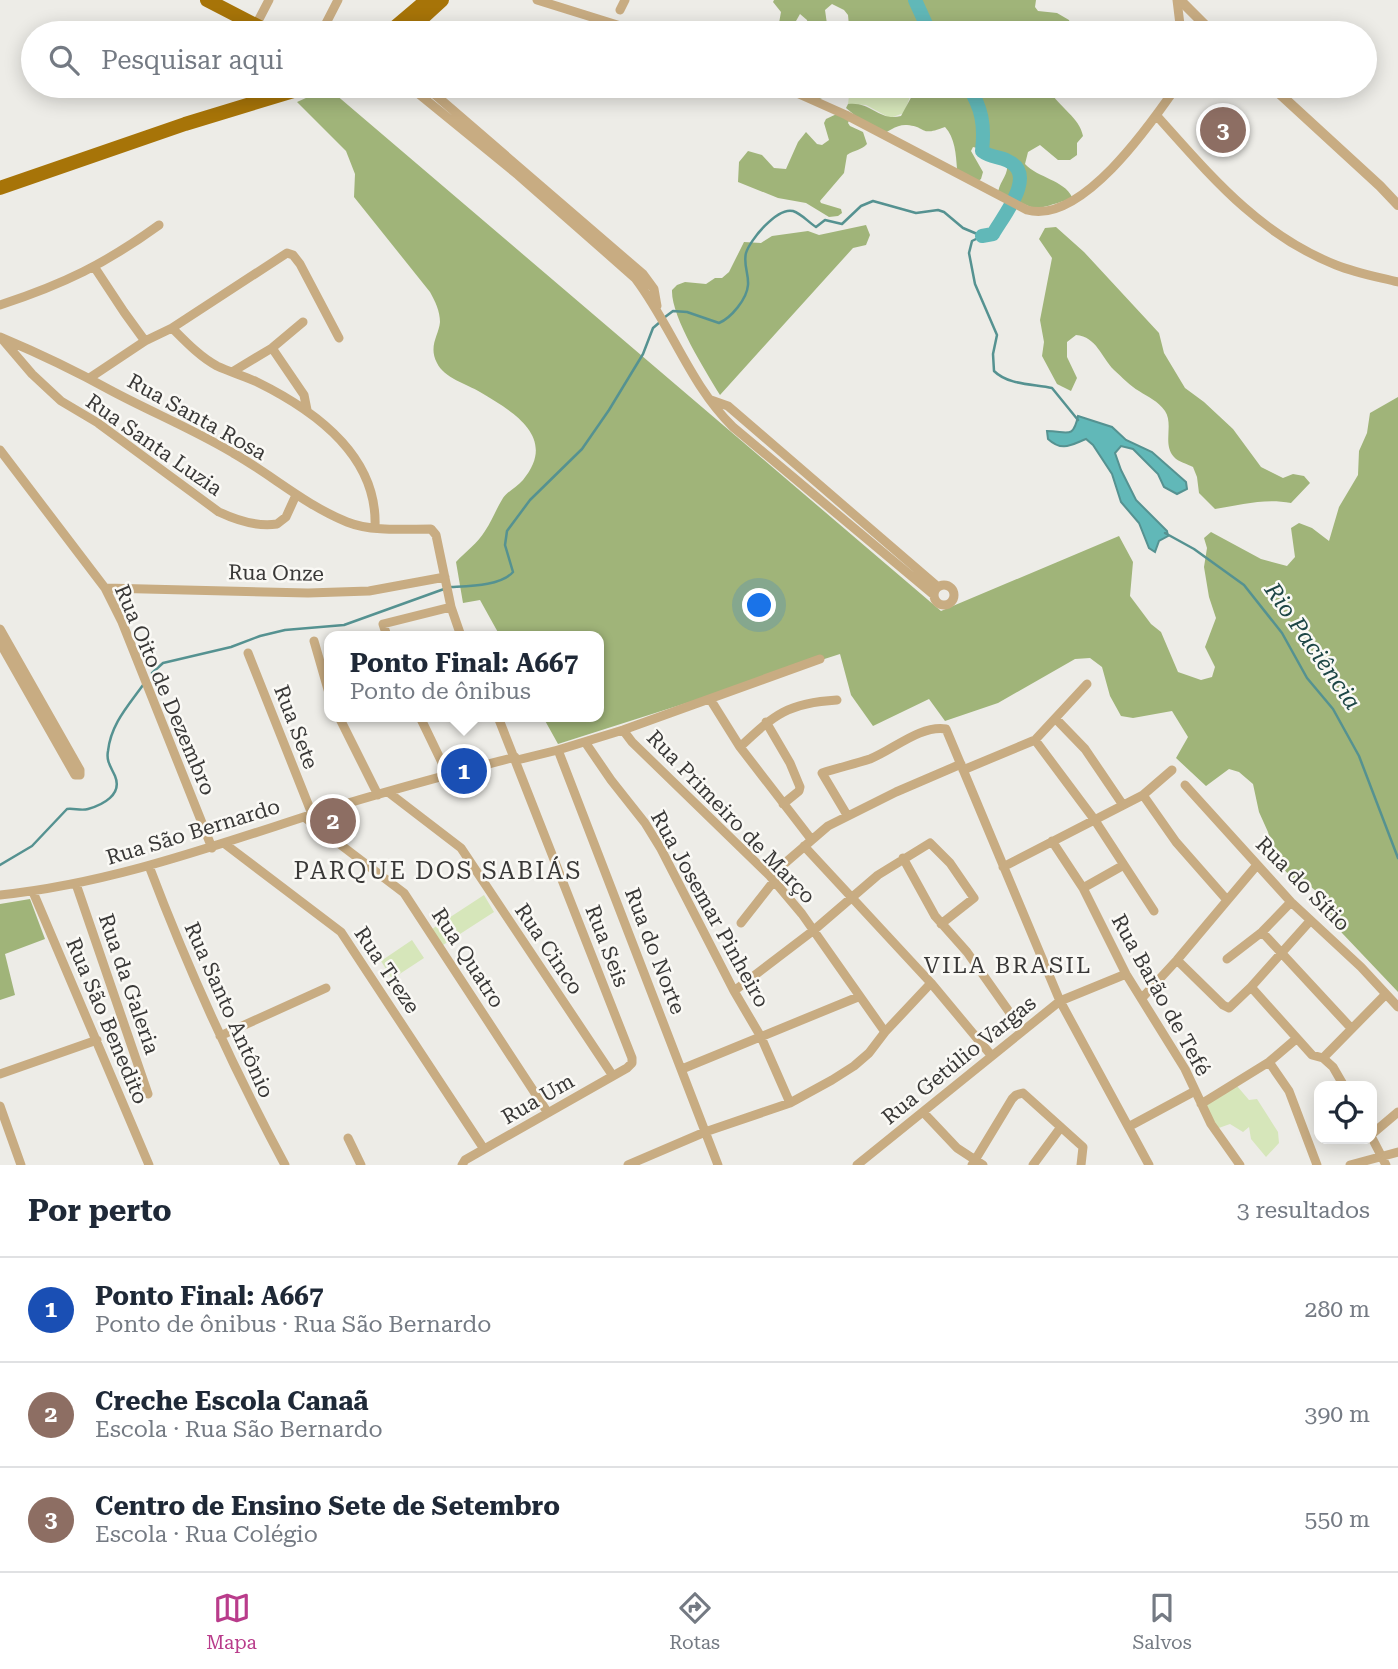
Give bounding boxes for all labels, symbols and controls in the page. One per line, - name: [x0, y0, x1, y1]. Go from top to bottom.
- search box: [21, 21, 1377, 98]
- icon: search: [45, 41, 83, 79]
- text: Pesquisar aqui: [101, 45, 283, 75]
- pin: 3: [1200, 104, 1246, 156]
- street label: Rua Santa Rosa: [123, 369, 271, 465]
- street label: Rua Santa Luzia: [81, 389, 227, 501]
- street label: Rua Onze: [228, 560, 324, 586]
- water label: Rio Paciência: [1258, 577, 1366, 715]
- street label: Rua Oito de Dezembro: [110, 581, 220, 799]
- your location: [742, 588, 776, 622]
- popup: [324, 631, 604, 722]
- text: Ponto Final: A667: [350, 648, 578, 678]
- text: Ponto de ônibus: [350, 678, 531, 705]
- street label: Rua Sete: [269, 682, 323, 772]
- street label: Rua Primeiro de Março: [642, 725, 820, 909]
- pin: 1: [441, 745, 487, 797]
- street label: Rua São Bernardo: [103, 794, 283, 870]
- pin: 2: [310, 795, 356, 847]
- street label: Rua Josemar Pinheiro: [646, 807, 774, 1011]
- street label: Rua do Sítio: [1251, 832, 1355, 936]
- district label: PARQUE DOS SABIÁS: [294, 856, 582, 885]
- street label: Rua do Norte: [620, 885, 690, 1017]
- street label: Rua Cinco: [510, 899, 588, 999]
- street label: Rua Seis: [580, 902, 634, 990]
- street label: Rua Quatro: [427, 904, 509, 1012]
- street label: Rua Barão de Tefé: [1107, 910, 1215, 1080]
- street label: Rua da Galeria: [94, 911, 164, 1058]
- street label: Rua Santo Antônio: [179, 918, 279, 1102]
- street label: Rua Treze: [349, 922, 425, 1018]
- street label: Rua São Benedito: [61, 934, 153, 1108]
- district label: VILA BRASIL: [924, 952, 1092, 979]
- street label: Rua Getúlio Vargas: [877, 991, 1041, 1129]
- street label: Rua Um: [498, 1069, 578, 1129]
- map controls: [1314, 1081, 1377, 1144]
- button: locate: [1314, 1081, 1377, 1144]
- text: Por perto: [28, 1193, 172, 1228]
- text: 3 resultados: [1237, 1197, 1370, 1224]
- text: Ponto Final: A667: [95, 1281, 323, 1311]
- text: 1: [45, 1296, 57, 1323]
- text: 280 m: [1305, 1296, 1370, 1323]
- text: Ponto de ônibus · Rua São Bernardo: [95, 1311, 491, 1338]
- text: Creche Escola Canaã: [95, 1386, 369, 1416]
- text: 2: [45, 1401, 57, 1428]
- text: 390 m: [1305, 1401, 1370, 1428]
- text: Escola · Rua São Bernardo: [95, 1416, 383, 1443]
- text: Centro de Ensino Sete de Setembro: [95, 1491, 560, 1521]
- text: 3: [45, 1506, 57, 1533]
- text: 550 m: [1305, 1506, 1370, 1533]
- text: Escola · Rua Colégio: [95, 1521, 318, 1548]
- tab: Mapa: [206, 1589, 257, 1654]
- tab: Rotas: [669, 1589, 720, 1654]
- tab: Salvos: [1132, 1589, 1192, 1654]

